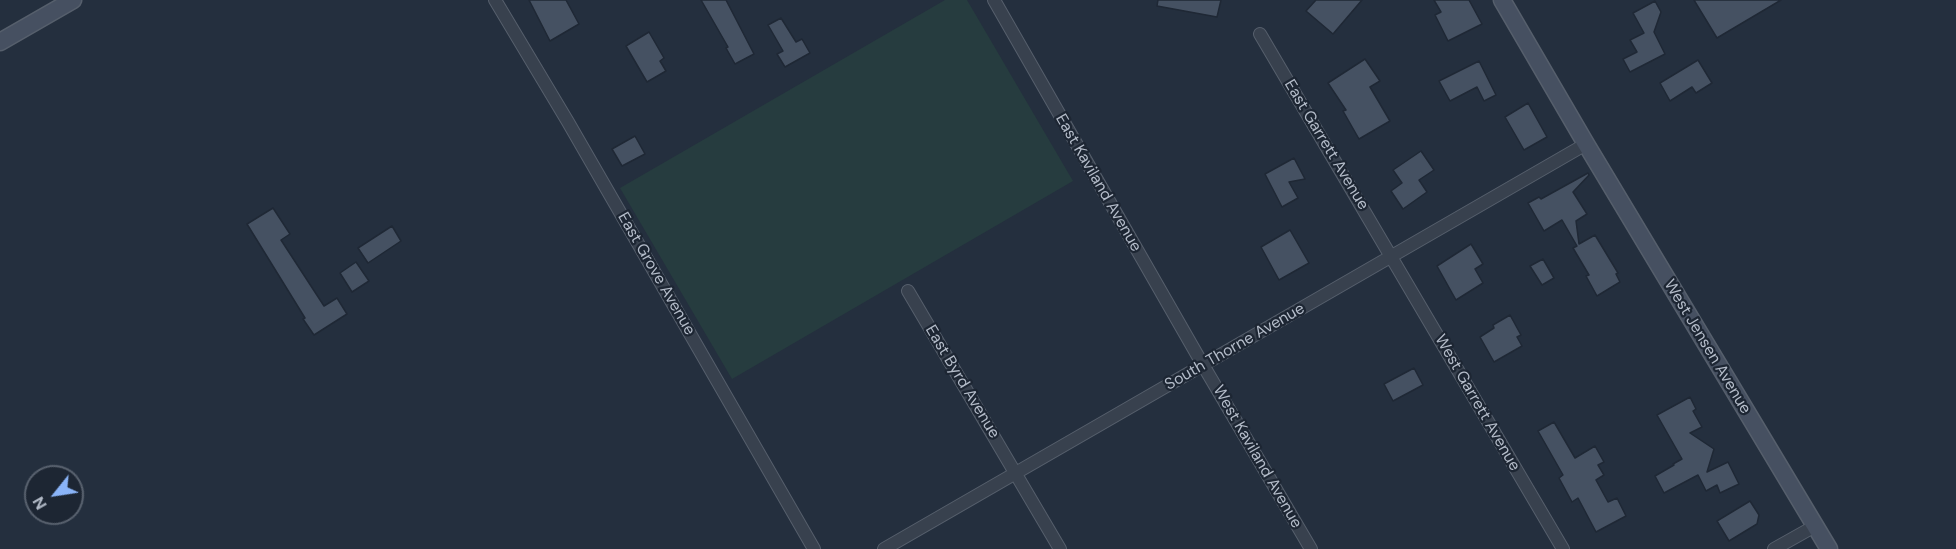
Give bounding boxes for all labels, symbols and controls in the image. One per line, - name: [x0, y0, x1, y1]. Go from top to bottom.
- street label: East Garrett Avenue: [1280, 76, 1372, 214]
- street label: East Kaviland Avenue: [1051, 111, 1145, 255]
- street label: East Grove Avenue: [613, 209, 699, 339]
- street label: West Jensen Avenue: [1659, 276, 1755, 418]
- street label: South Thorne Avenue: [1162, 299, 1308, 395]
- street label: East Byrd Avenue: [921, 322, 1003, 442]
- street label: West Garrett Avenue: [1430, 331, 1524, 475]
- street label: West Kaviland Avenue: [1208, 382, 1306, 532]
- north arrow: [24, 465, 84, 525]
- text: N: [28, 493, 52, 514]

